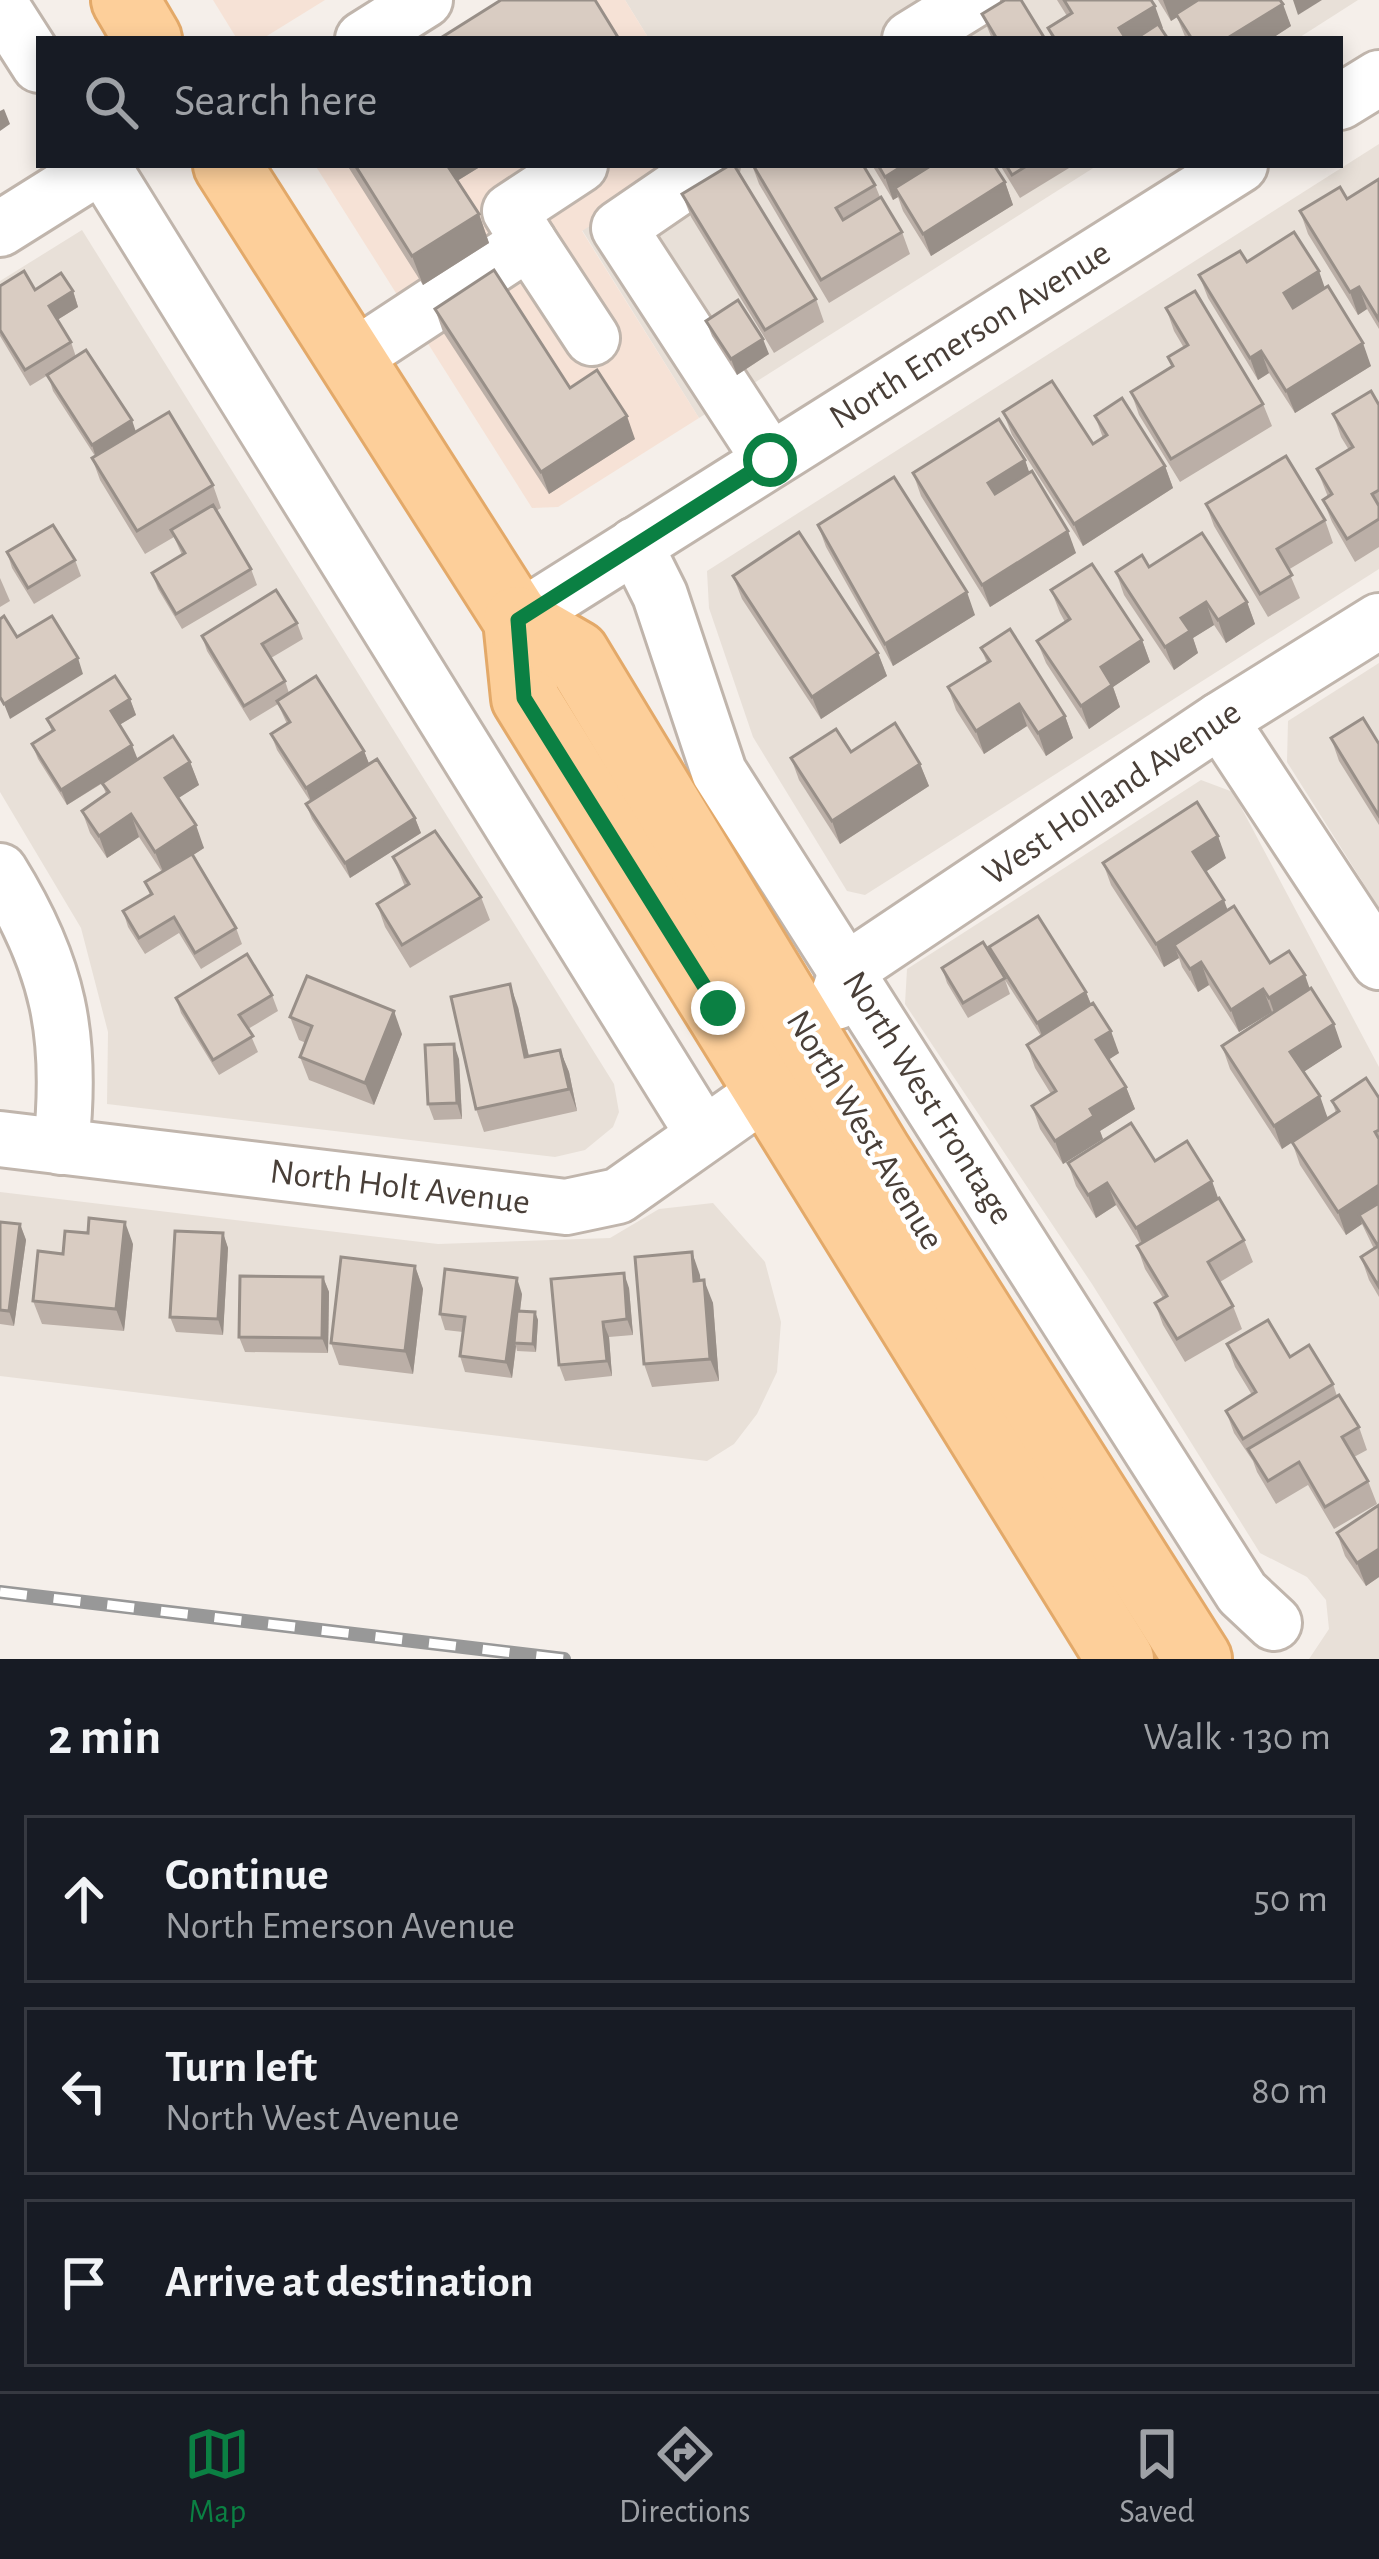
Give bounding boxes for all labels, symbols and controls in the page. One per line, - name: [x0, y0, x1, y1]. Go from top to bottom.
- search box: [36, 36, 1343, 168]
- icon: search: [78, 69, 144, 135]
- text: Search here: [174, 79, 377, 124]
- street label: North Emerson Avenue: [823, 234, 1117, 436]
- route start: [743, 433, 797, 487]
- street label: West Holland Avenue: [977, 694, 1247, 892]
- street label: North West Frontage: [836, 965, 1020, 1231]
- route end: [691, 981, 745, 1035]
- street label: North West Avenue: [780, 1004, 950, 1256]
- street label: North Holt Avenue: [268, 1153, 532, 1221]
- text: 2 min: [48, 1712, 161, 1763]
- text: Walk · 130 m: [1143, 1718, 1331, 1757]
- text: Continue: [165, 1853, 329, 1898]
- icon: ahead: [51, 1866, 117, 1932]
- text: 50 m: [1253, 1880, 1328, 1919]
- text: North Emerson Avenue: [165, 1907, 515, 1946]
- text: Turn left: [165, 2045, 317, 2090]
- icon: left: [51, 2058, 117, 2124]
- text: 80 m: [1251, 2072, 1328, 2111]
- text: North West Avenue: [165, 2099, 459, 2138]
- icon: arrive: [51, 2250, 117, 2316]
- text: Arrive at destination: [165, 2260, 533, 2305]
- tab: Map: [184, 2421, 250, 2533]
- tab: Directions: [619, 2421, 750, 2533]
- tab: Saved: [1119, 2421, 1195, 2533]

